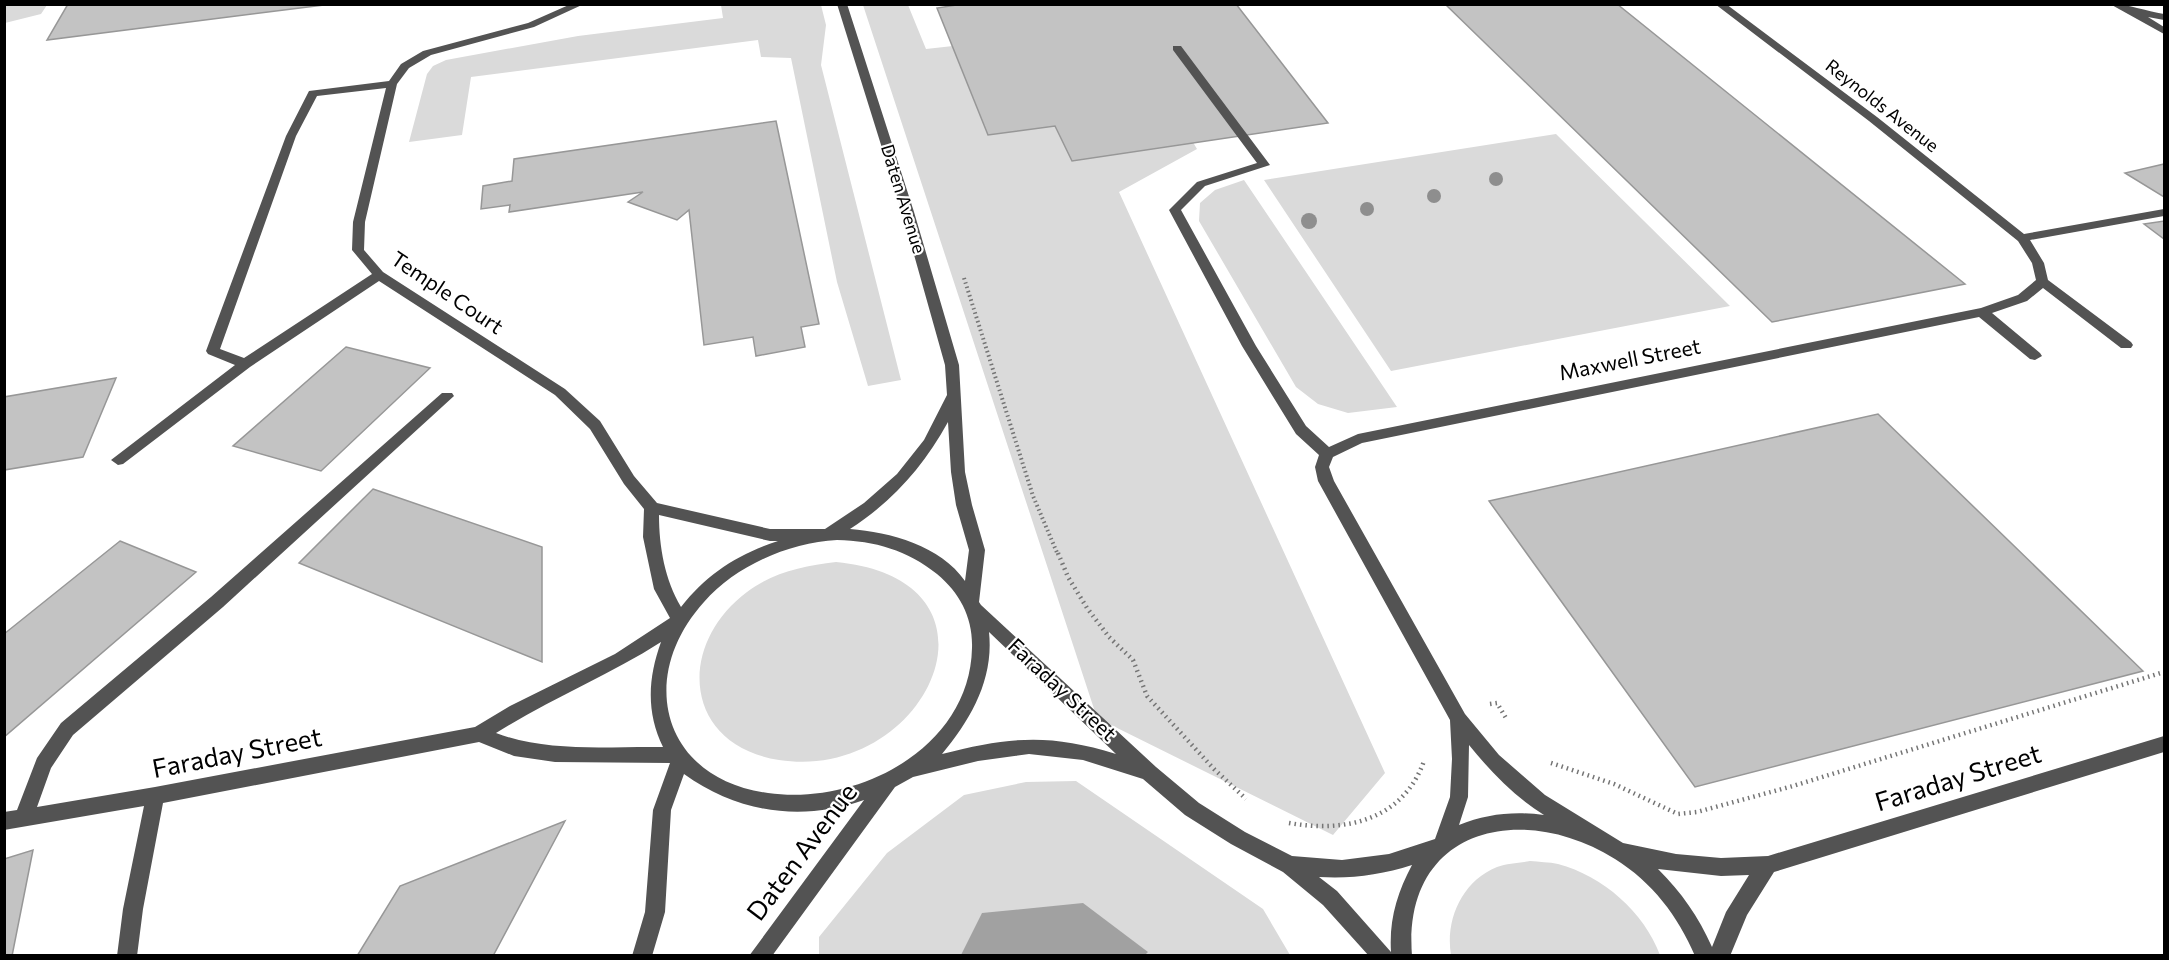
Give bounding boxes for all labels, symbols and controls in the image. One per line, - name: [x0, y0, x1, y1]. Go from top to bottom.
- street label: Reynolds Avenue: [1822, 54, 1944, 156]
- street label: Daten Avenue: [877, 141, 931, 256]
- street label: Temple Court: [387, 245, 509, 338]
- street label: Maxwell Street: [1557, 333, 1703, 385]
- street label: Faraday Street: [1004, 632, 1122, 745]
- street label: Faraday Street: [149, 720, 324, 783]
- street label: Faraday Street: [1871, 737, 2044, 817]
- street label: Daten Avenue: [739, 776, 862, 926]

